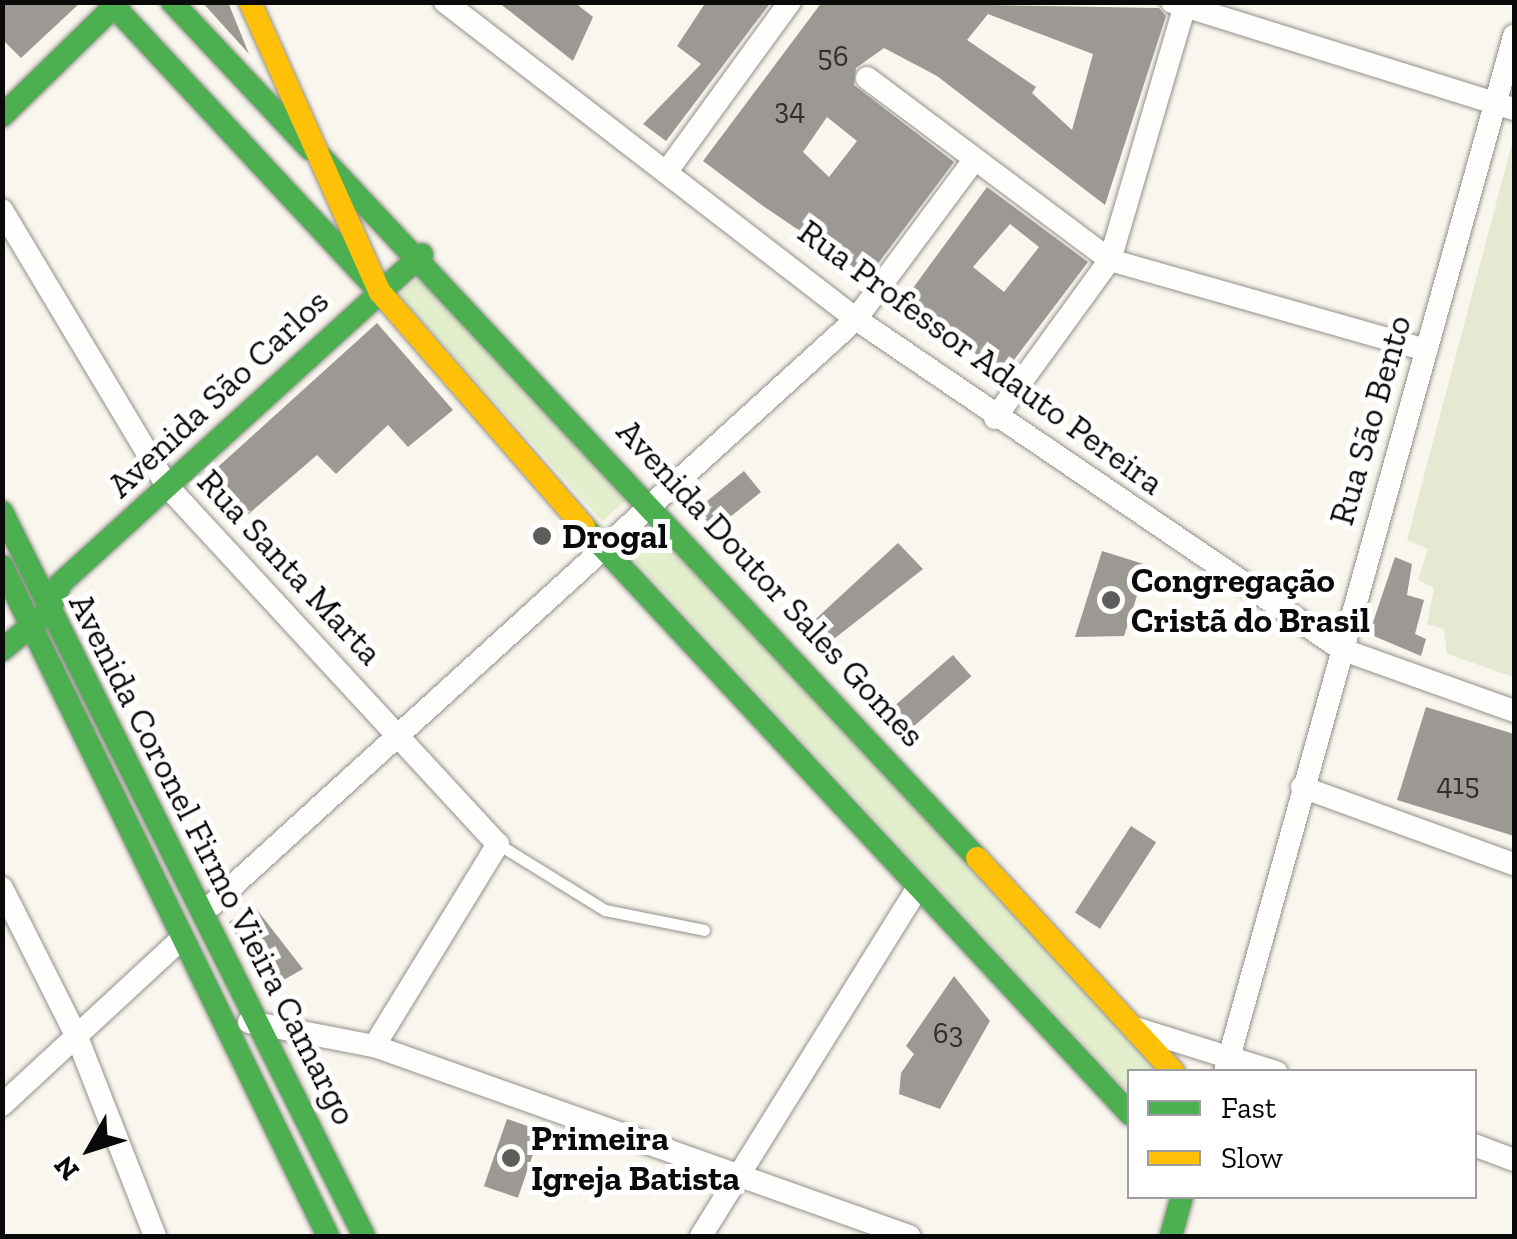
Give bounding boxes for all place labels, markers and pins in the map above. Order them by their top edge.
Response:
place label: Drogal [562,515,668,557]
marker: Drogal [531,525,553,547]
place label: Congregação Cristã do Brasil [1131,559,1370,641]
marker: Congregação Cristã do Brasil [1100,589,1122,611]
place label: Primeira Igreja Batista [531,1117,740,1199]
marker: Primeira Igreja Batista [500,1147,522,1169]

